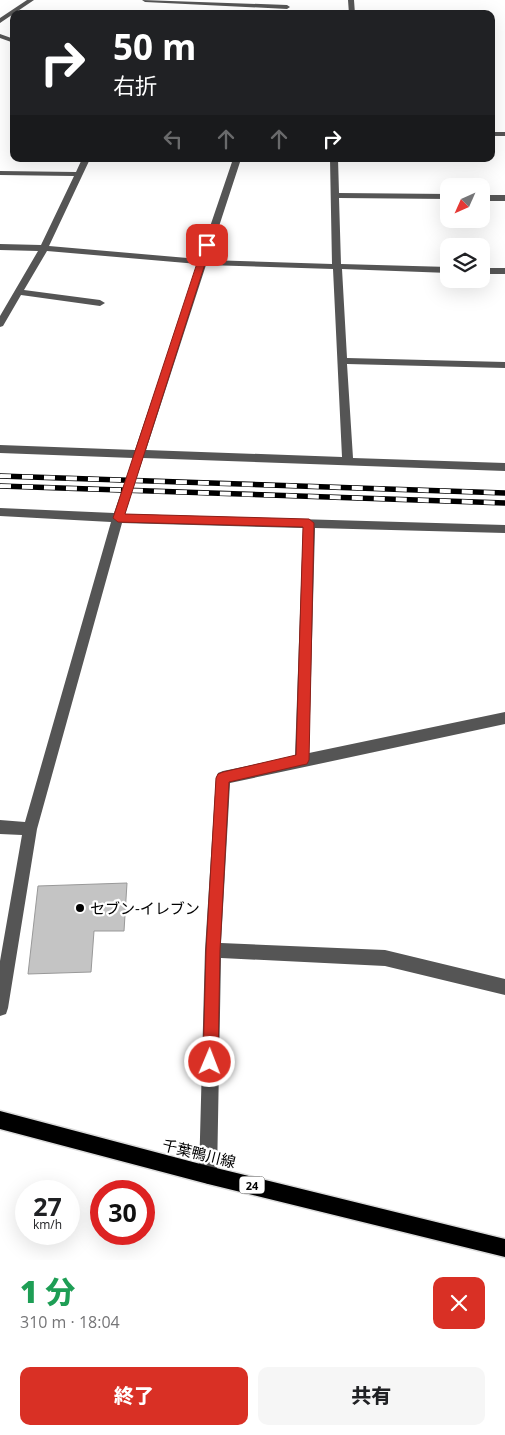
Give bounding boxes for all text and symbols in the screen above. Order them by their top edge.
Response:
text: 50 m [113,23,196,70]
icon: right [30,30,95,95]
text: 右折 [113,70,157,100]
icon: left [159,125,187,153]
icon: ahead [212,125,240,153]
icon: ahead [265,125,293,153]
icon: right [318,125,346,153]
north arrow [440,178,490,228]
map controls [440,178,490,288]
pin [186,224,228,266]
icon: arrive [193,231,221,259]
button: layers [440,238,490,288]
place label: セブン-イレブン [90,898,200,918]
marker: セブン-イレブン [74,902,86,914]
position arrow [183,1035,235,1087]
street label: 千葉鴨川線 [160,1134,238,1172]
road number: 24 [240,1176,264,1194]
speed limit sign: 30 [90,1180,155,1245]
text: 27 [33,1189,62,1223]
text: km/h [33,1216,62,1233]
text: 1 分 [20,1271,75,1312]
button: close [433,1277,485,1329]
text: 310 m · 18:04 [20,1311,120,1333]
button: 終了 [20,1367,248,1425]
button: 共有 [258,1367,485,1425]

